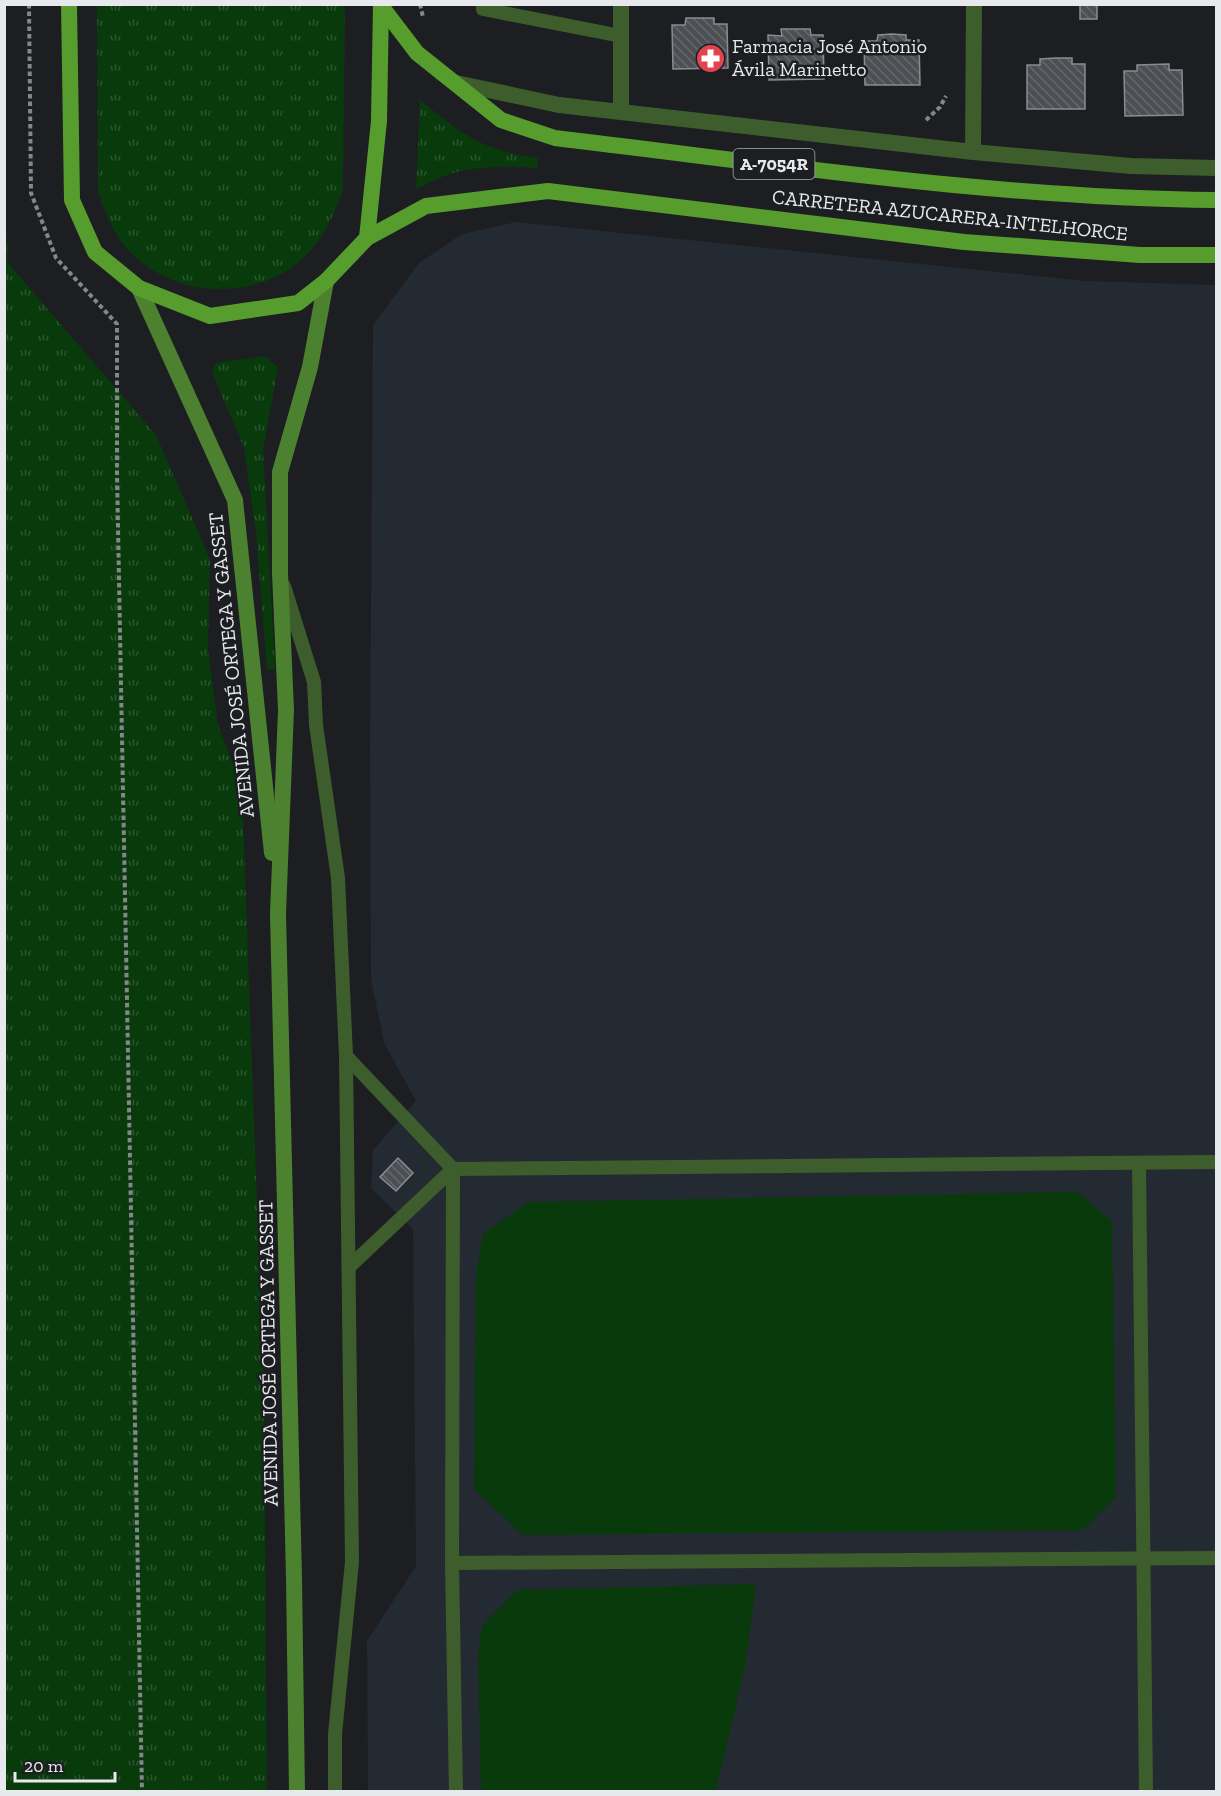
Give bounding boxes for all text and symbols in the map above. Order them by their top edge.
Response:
place label: Farmacia José Antonio Ávila Marinetto [732,34,927,81]
pharmacy icon: Farmacia José Antonio Ávila Marinetto [695,42,727,74]
road number: A-7054R [734,149,814,179]
street label: CARRETERA AZUCARERA-INTELHORCE [771,184,1129,246]
street label: AVENIDA JOSÉ ORTEGA Y GASSET [203,511,259,819]
street label: AVENIDA JOSÉ ORTEGA Y GASSET [253,1199,283,1507]
scale bar [15,1745,116,1783]
text: 20 m [24,1755,64,1777]

